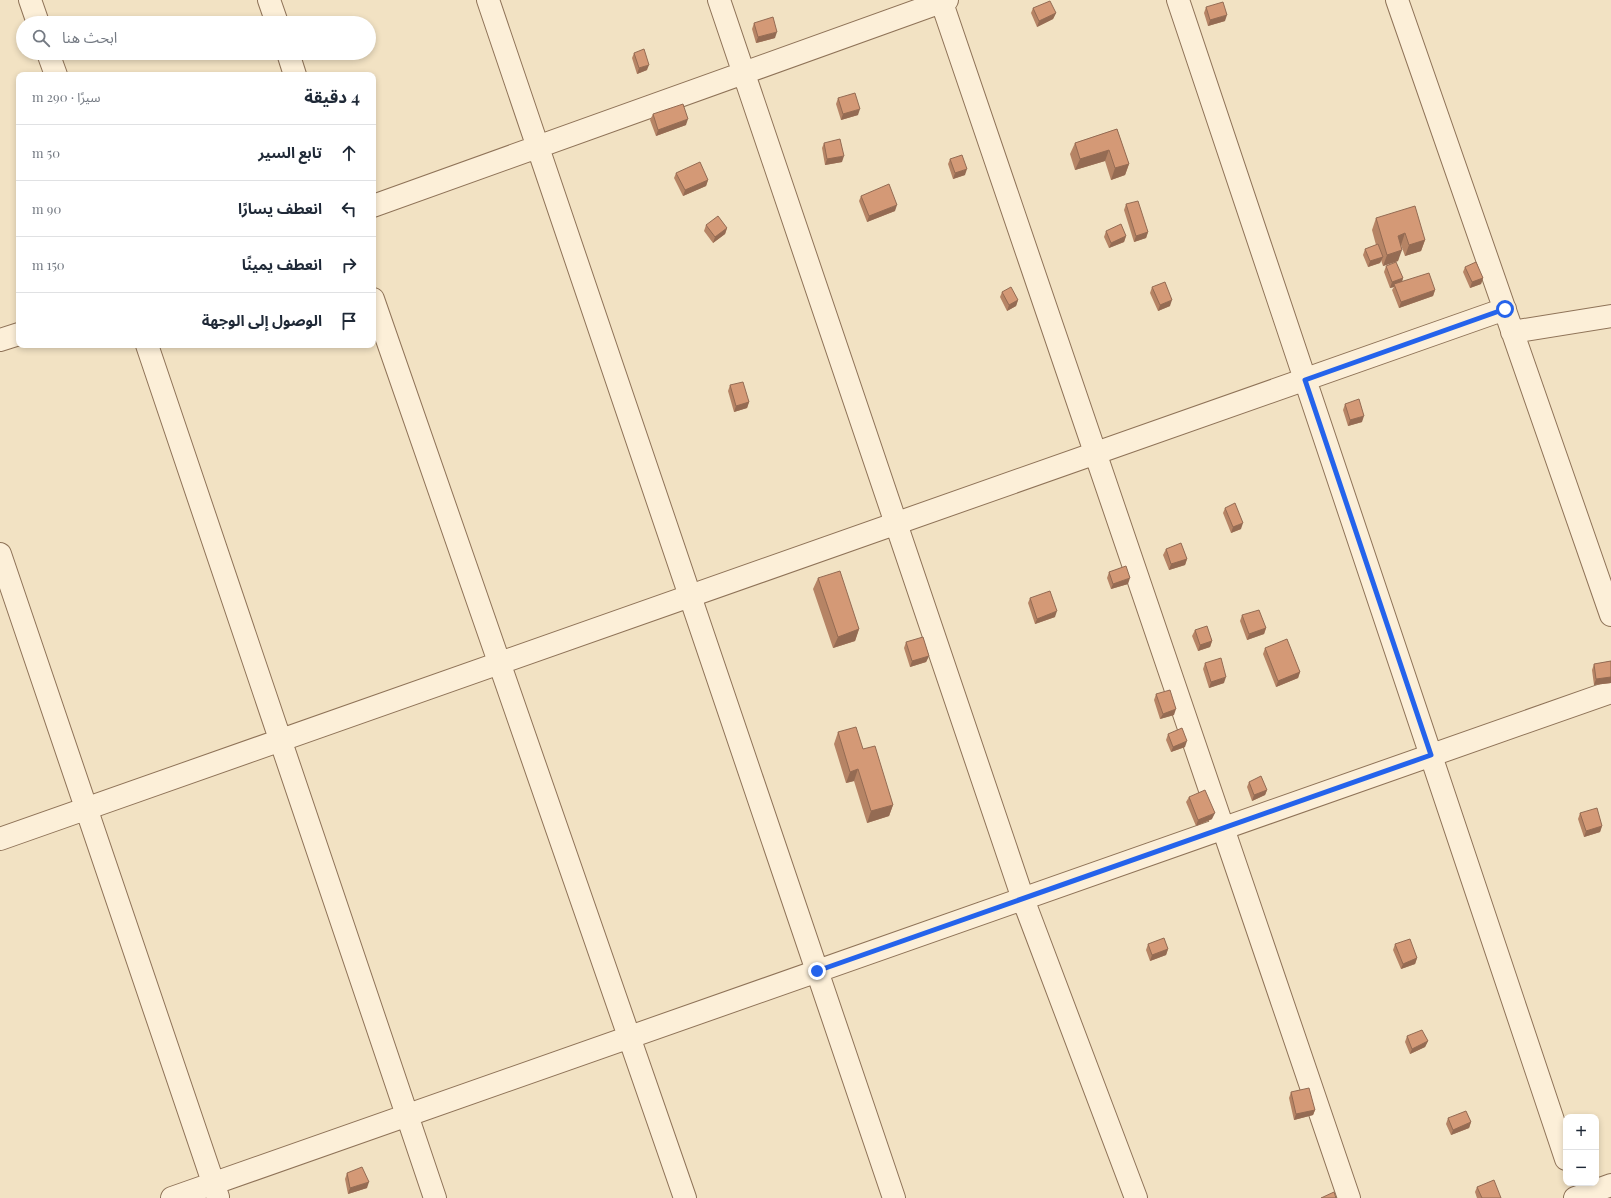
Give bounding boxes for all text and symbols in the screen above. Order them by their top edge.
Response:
search box [16,16,376,60]
icon: search [30,27,52,49]
text: ابحث هنا [62,27,117,47]
text: 4 دقيقة [304,85,360,107]
text: سيرًا · 290 m [32,88,100,105]
text: تابع السير [258,142,322,162]
icon: ahead [338,142,360,164]
text: 50 m [32,144,60,161]
text: انعطف يسارًا [238,198,322,218]
icon: left [338,198,360,220]
text: 90 m [32,200,61,217]
text: انعطف يمينًا [242,254,322,274]
icon: right [338,254,360,276]
text: 150 m [32,256,65,273]
route start [1496,300,1514,318]
text: الوصول إلى الوجهة [202,310,322,330]
icon: arrive [338,310,360,332]
route end [808,962,826,980]
map controls [1563,1114,1599,1186]
button: + [1563,1114,1599,1150]
button: − [1563,1150,1599,1186]

